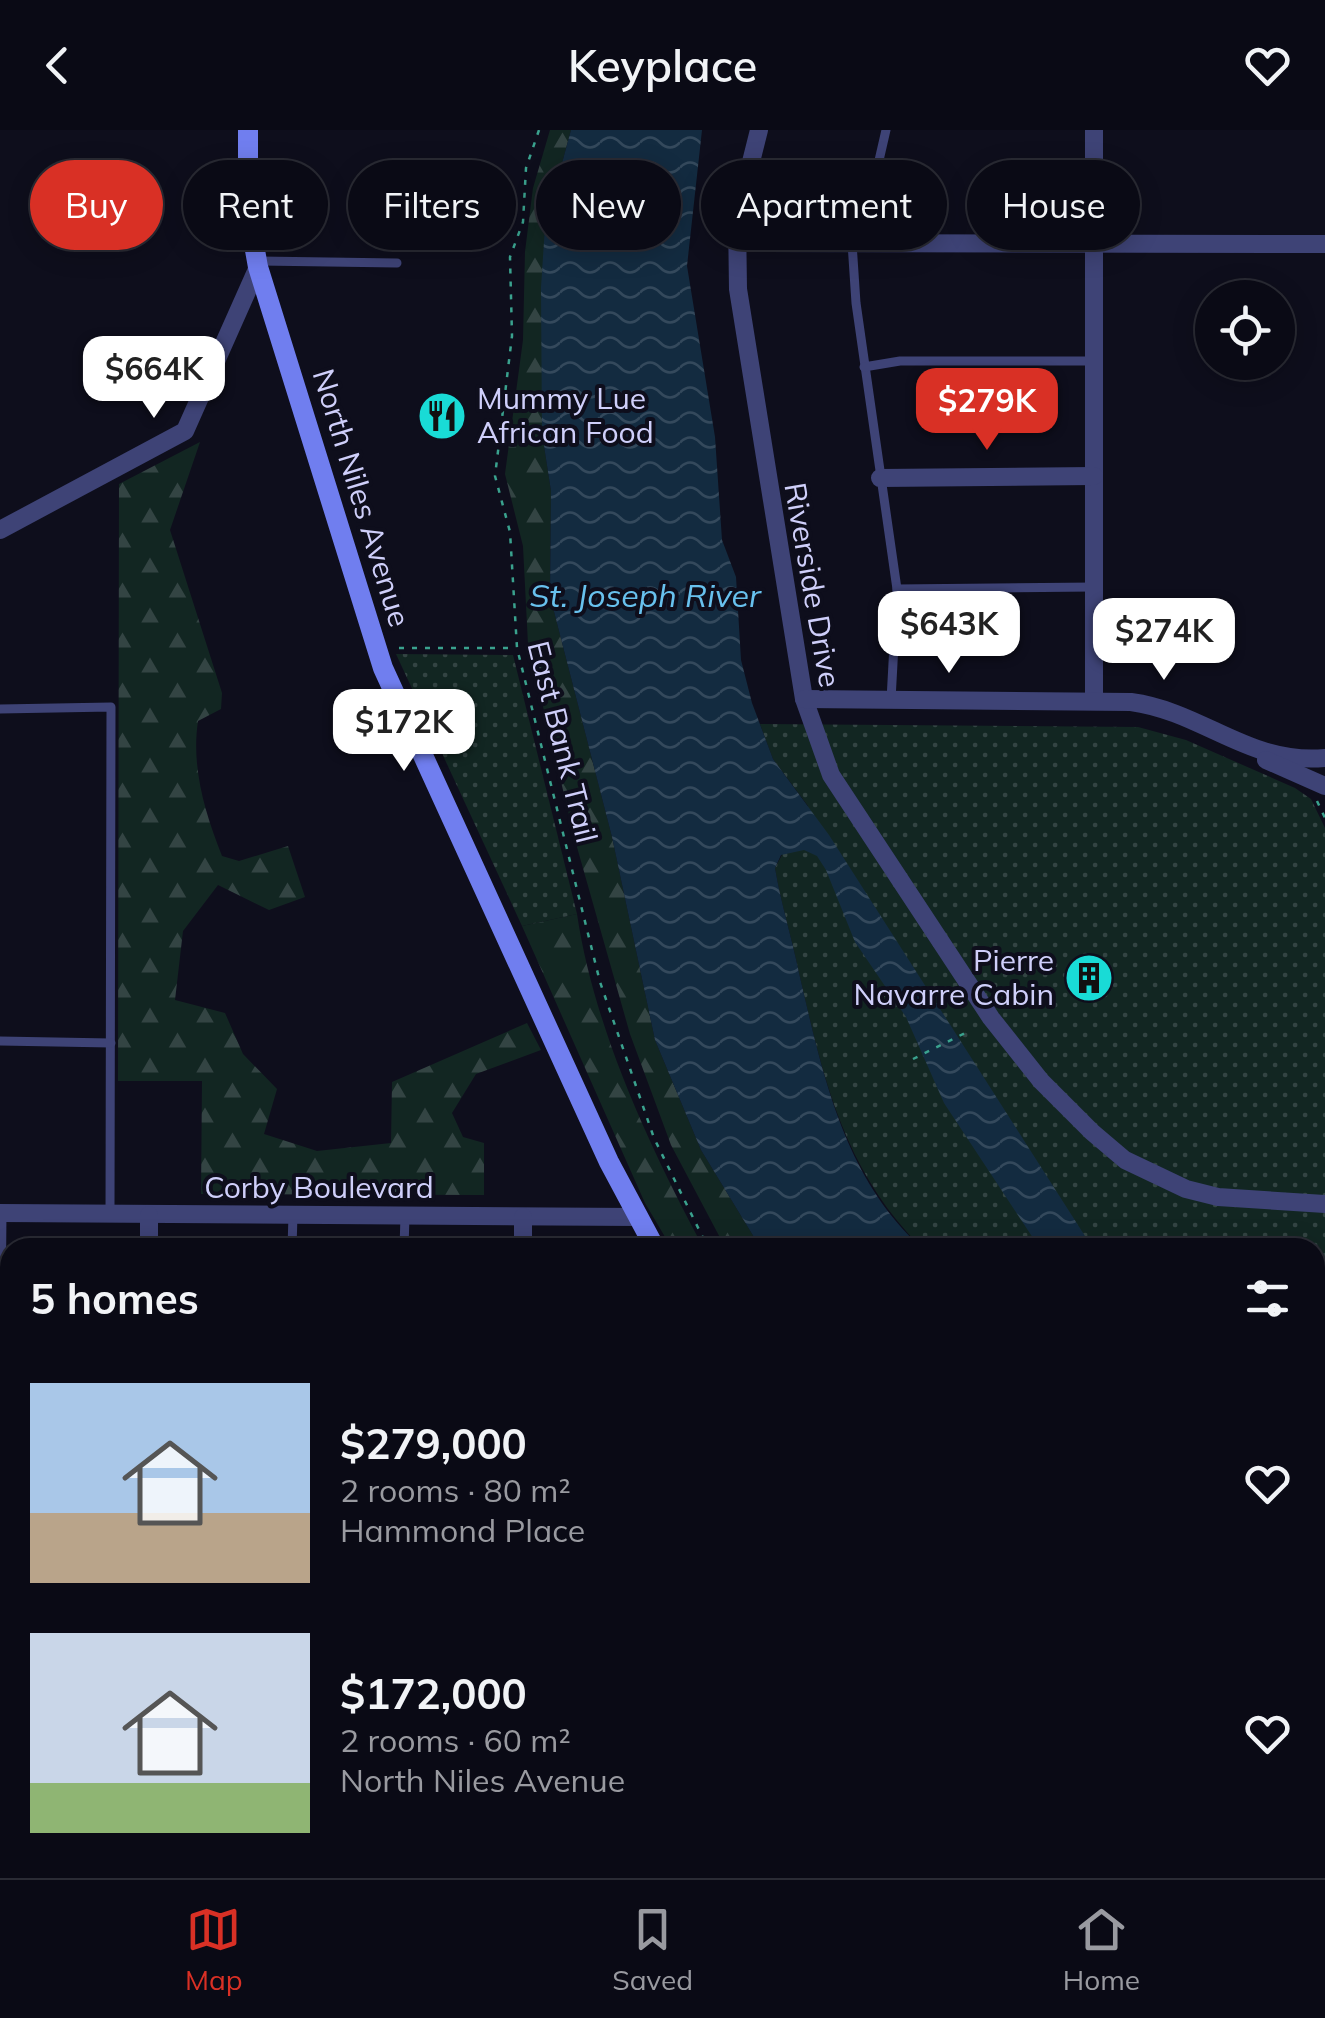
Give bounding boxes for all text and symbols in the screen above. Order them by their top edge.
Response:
text: Keyplace [568,37,757,93]
icon: back [30,38,85,93]
icon: heart [1240,38,1295,93]
chip: Buy [30,160,163,250]
chip: Rent [183,160,328,250]
chip: Filters [348,160,516,250]
chip: New [536,160,681,250]
chip: Apartment [701,160,947,250]
chip: House [967,160,1140,250]
map controls [1195,280,1295,380]
button: locate [1195,280,1295,380]
pin: $664K [84,336,224,421]
text: $664K [105,348,203,388]
street label: North Niles Avenue [305,364,419,631]
pin: $279K [917,368,1057,453]
place label: Mummy Lue African Food [477,379,654,451]
text: $279K [938,380,1036,420]
restaurant icon: Mummy Lue African Food [416,390,468,442]
street label: Riverside Drive [776,479,850,690]
water label: St. Joseph River [529,575,762,615]
pin: $643K [879,591,1019,676]
pin: $274K [1094,598,1234,683]
text: $643K [900,603,998,643]
text: $274K [1115,610,1213,650]
street label: East Bank Trail [520,637,606,847]
pin: $172K [334,689,474,774]
text: $172K [355,701,453,741]
place label: Pierre Navarre Cabin [854,941,1054,1013]
building icon: Pierre Navarre Cabin [1063,952,1115,1004]
street label: Corby Boulevard [204,1168,434,1206]
icon: filters [1240,1271,1295,1326]
text: 5 homes [30,1272,199,1325]
text: $279,000 [340,1417,527,1470]
icon: home [110,1423,230,1543]
icon: heart [1240,1456,1295,1511]
text: 2 rooms · 80 m² [340,1470,571,1510]
text: Hammond Place [340,1510,585,1550]
text: $172,000 [340,1667,527,1720]
icon: home [110,1673,230,1793]
icon: heart [1240,1706,1295,1761]
text: 2 rooms · 60 m² [340,1720,571,1760]
text: North Niles Avenue [340,1760,625,1800]
tab: Map [185,1902,243,1997]
tab: Saved [612,1902,693,1997]
tab: Home [1063,1902,1140,1997]

